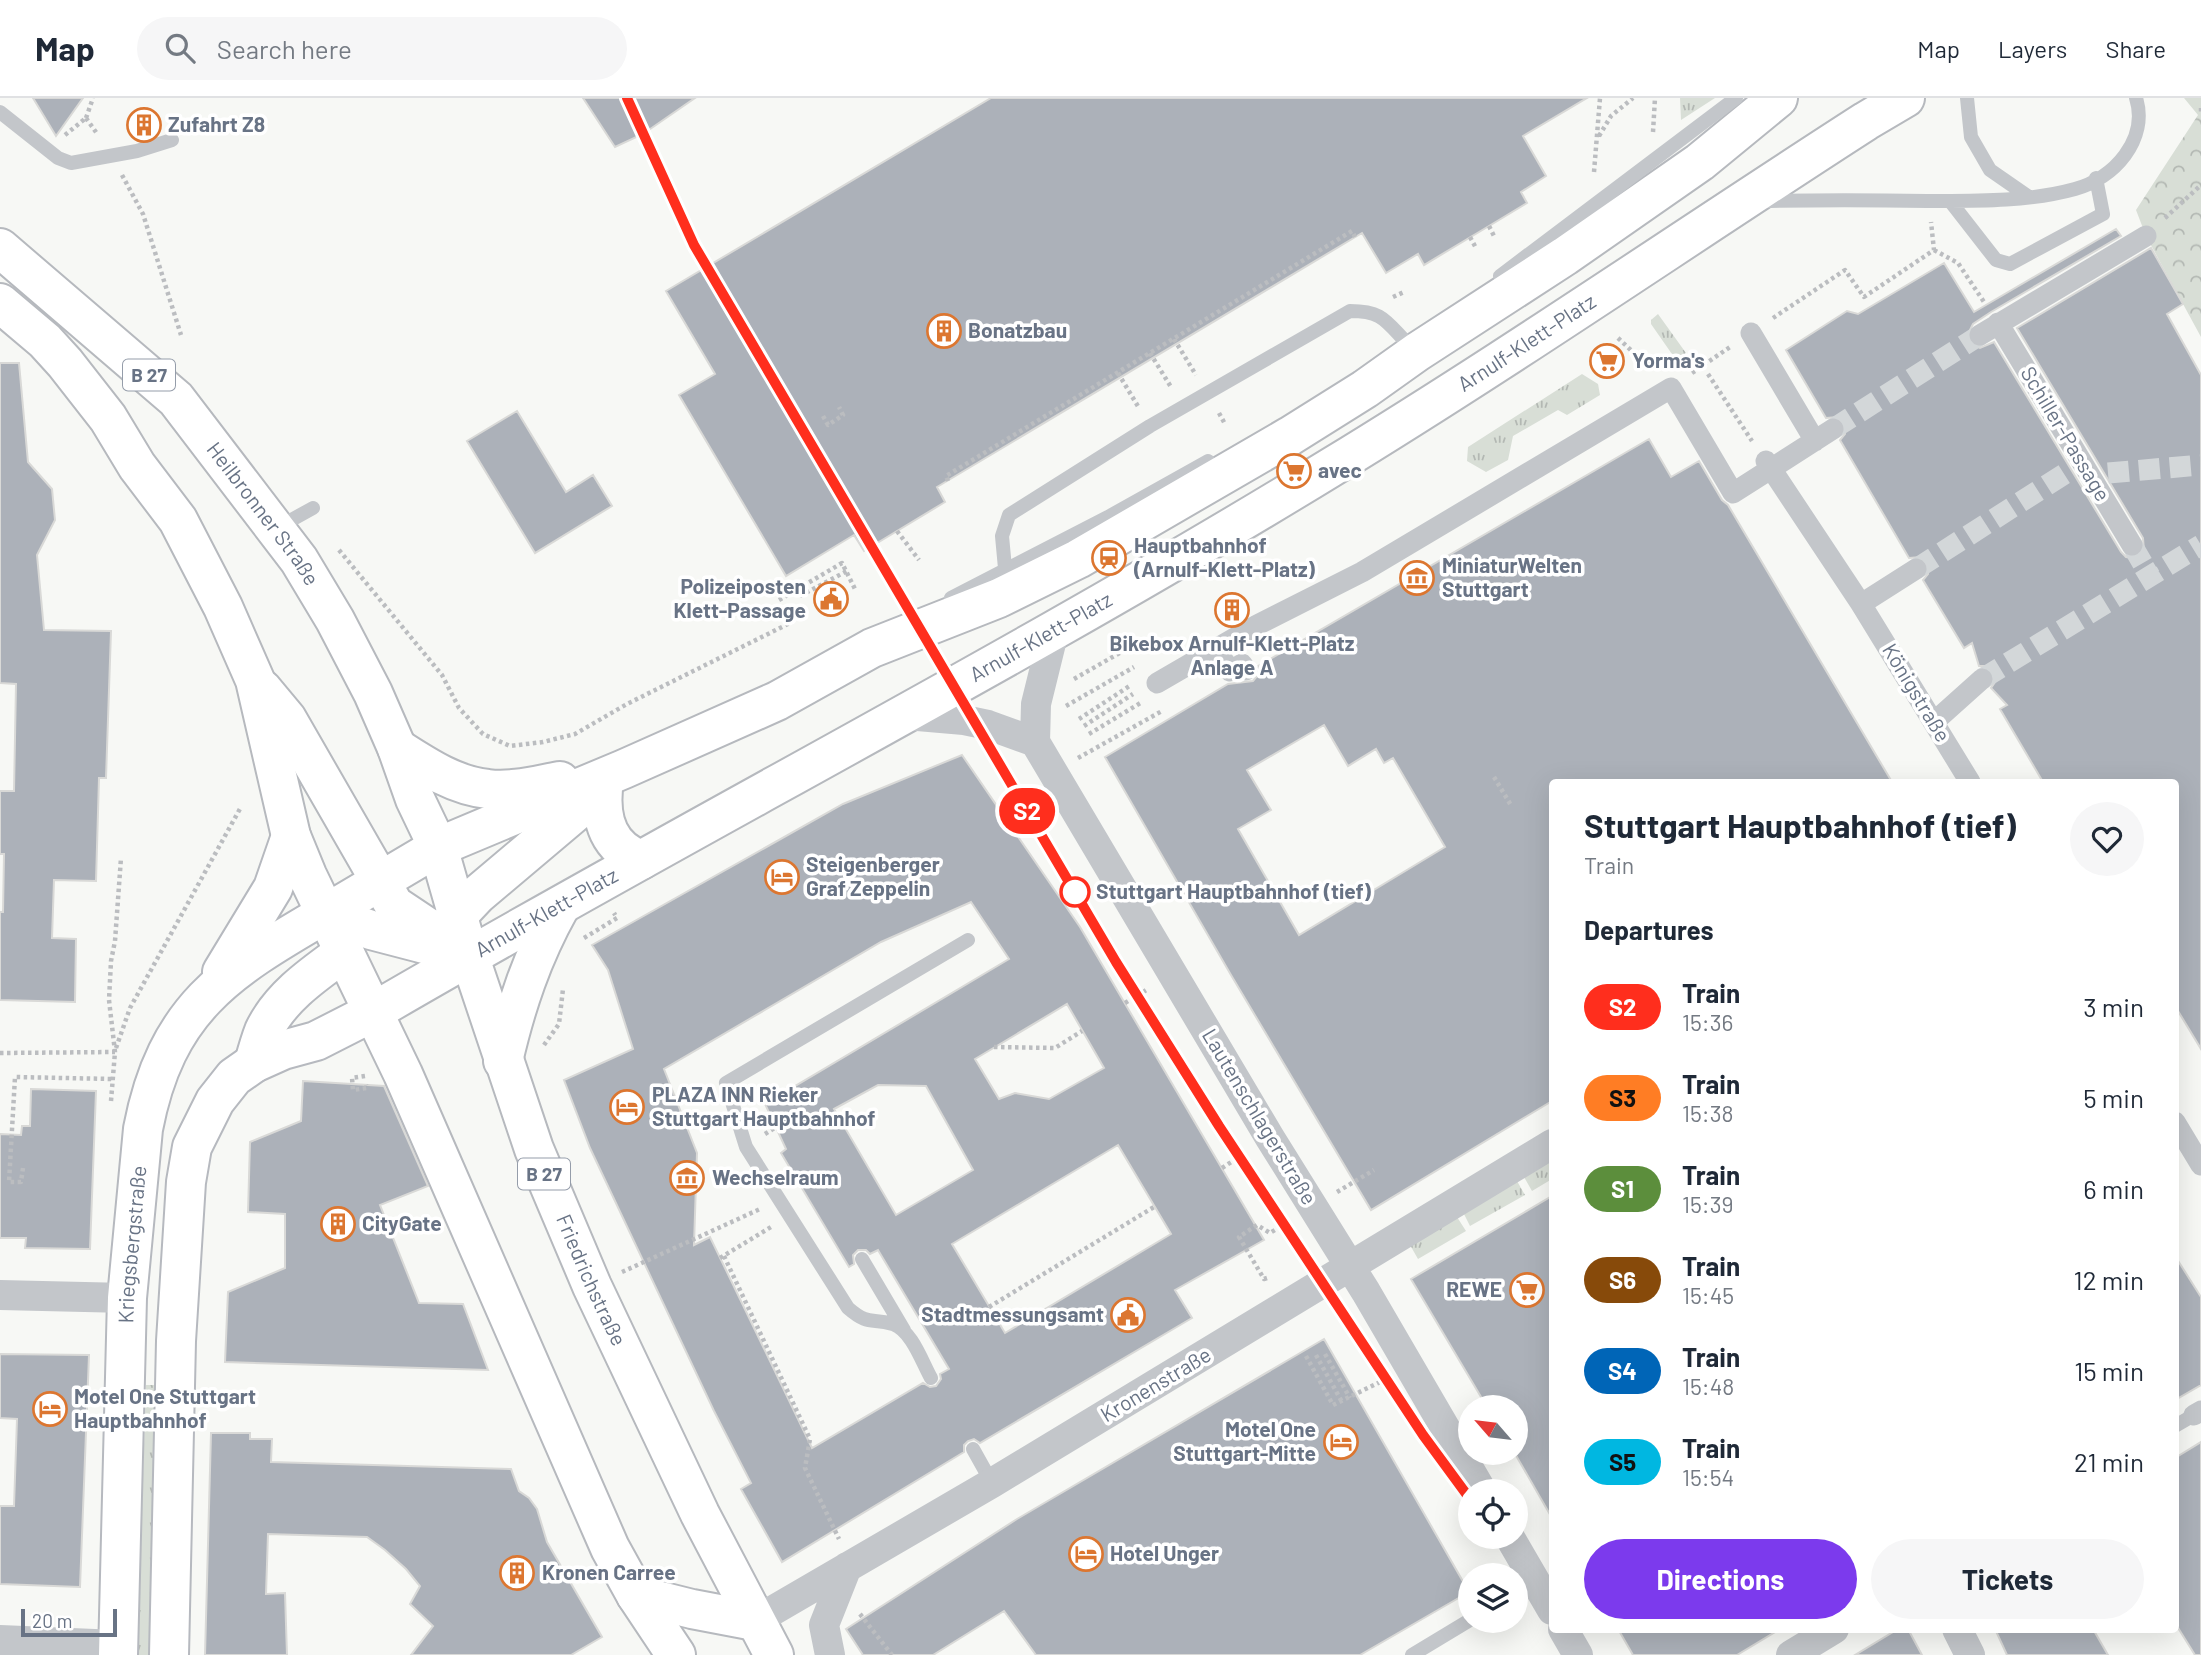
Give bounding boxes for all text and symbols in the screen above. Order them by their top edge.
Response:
search box [137,17,627,80]
text: Map [35,28,95,68]
icon: search [161,29,199,67]
text: Search here [217,33,352,64]
text: Map [1917,34,1960,63]
text: Layers [1998,34,2067,63]
text: Share [2105,34,2166,63]
building icon: Zufahrt Z8 [125,106,163,144]
place label: Zufahrt Z8 [168,111,265,136]
street label: Arnulf-Klett-Platz [1452,288,1600,396]
building icon: Bonatzbau [925,312,963,350]
place label: Bonatzbau [968,317,1067,342]
supermarket icon: Yorma's [1588,342,1626,380]
place label: Yorma's [1632,347,1705,372]
road number: B 27 [123,360,175,390]
street label: Schiller-Passage [2016,361,2116,505]
street label: Heilbronner Straße [202,437,325,589]
supermarket icon: avec [1275,452,1313,490]
place label: avec [1318,457,1362,482]
place label: Hauptbahnhof (Arnulf-Klett-Platz) [1133,532,1316,581]
station icon: Hauptbahnhof (Arnulf-Klett-Platz) [1090,539,1128,577]
place label: MiniaturWelten Stuttgart [1442,552,1582,601]
museum icon: MiniaturWelten Stuttgart [1398,559,1436,597]
place label: Polizeiposten Klett-Passage [673,573,806,622]
public building icon: Polizeiposten Klett-Passage [812,580,850,618]
street label: Arnulf-Klett-Platz [965,586,1116,686]
building icon: Bikebox Arnulf-Klett-Platz Anlage A [1213,591,1251,629]
place label: Bikebox Arnulf-Klett-Platz Anlage A [1110,630,1355,679]
street label: Königstraße [1878,638,1956,746]
line badge: S2 [996,788,1058,834]
text: S2 [1013,796,1041,825]
button: heart [2070,802,2144,876]
text: Stuttgart Hauptbahnhof (tief) [1584,805,2016,845]
place label: Steigenberger Graf Zeppelin [806,851,940,900]
text: Train [1584,851,1634,879]
hotel icon: Steigenberger Graf Zeppelin [763,858,801,896]
street label: Arnulf-Klett-Platz [470,862,622,962]
marker: Stuttgart Hauptbahnhof (tief) [1060,877,1090,907]
place label: Stuttgart Hauptbahnhof (tief) [1096,878,1372,903]
text: Departures [1584,914,1714,945]
text: Train [1682,977,1740,1008]
text: 3 min [2083,991,2144,1022]
text: S2 [1609,992,1636,1021]
text: 15:36 [1682,1008,1733,1036]
street label: Lautenschlagerstraße [1198,1024,1323,1209]
text: Train [1682,1068,1740,1099]
place label: PLAZA INN Rieker Stuttgart Hauptbahnhof [652,1081,875,1130]
text: 5 min [2083,1082,2144,1113]
text: S3 [1609,1083,1636,1112]
hotel icon: PLAZA INN Rieker Stuttgart Hauptbahnhof [608,1088,646,1126]
text: 15:38 [1682,1099,1734,1127]
road number: B 27 [518,1158,570,1190]
museum icon: Wechselraum [668,1159,706,1197]
text: Train [1682,1159,1740,1190]
street label: Kriegsbergstraße [112,1164,150,1324]
place label: Wechselraum [712,1164,838,1189]
text: 6 min [2083,1173,2144,1204]
text: S1 [1611,1174,1634,1203]
text: 15:39 [1682,1190,1734,1218]
building icon: CityGate [319,1205,357,1243]
place label: CityGate [362,1210,442,1235]
street label: Friedrichstraße [552,1210,632,1349]
text: Train [1682,1250,1740,1281]
text: 12 min [2074,1264,2144,1295]
text: S6 [1609,1265,1636,1294]
supermarket icon: REWE [1508,1271,1546,1309]
place label: REWE [1446,1276,1502,1301]
text: 15:45 [1682,1281,1734,1309]
public building icon: Stadtmessungsamt [1109,1296,1147,1334]
place label: Stadtmessungsamt [921,1301,1104,1326]
street label: Kronenstraße [1095,1341,1215,1426]
text: Train [1682,1341,1740,1372]
text: 15 min [2074,1355,2144,1386]
text: S4 [1608,1356,1637,1385]
text: 15:48 [1682,1372,1734,1400]
place label: Motel One Stuttgart Hauptbahnhof [74,1383,256,1432]
hotel icon: Motel One Stuttgart Hauptbahnhof [31,1390,69,1428]
north arrow [1458,1395,1528,1465]
map controls [1458,1395,1528,1633]
place label: Motel One Stuttgart-Mitte [1173,1416,1316,1465]
hotel icon: Motel One Stuttgart-Mitte [1322,1423,1360,1461]
text: Train [1682,1432,1740,1463]
text: 21 min [2074,1446,2144,1477]
text: S5 [1609,1447,1636,1476]
text: 15:54 [1682,1463,1734,1491]
button: locate [1458,1479,1528,1549]
hotel icon: Hotel Unger [1067,1535,1105,1573]
button: Directions [1584,1539,1857,1619]
button: Tickets [1871,1539,2144,1619]
place label: Hotel Unger [1110,1540,1219,1565]
building icon: Kronen Carree [498,1554,536,1592]
place label: Kronen Carree [542,1559,676,1584]
button: layers [1458,1563,1528,1633]
scale bar [21,1606,117,1638]
text: 20 m [32,1609,72,1632]

